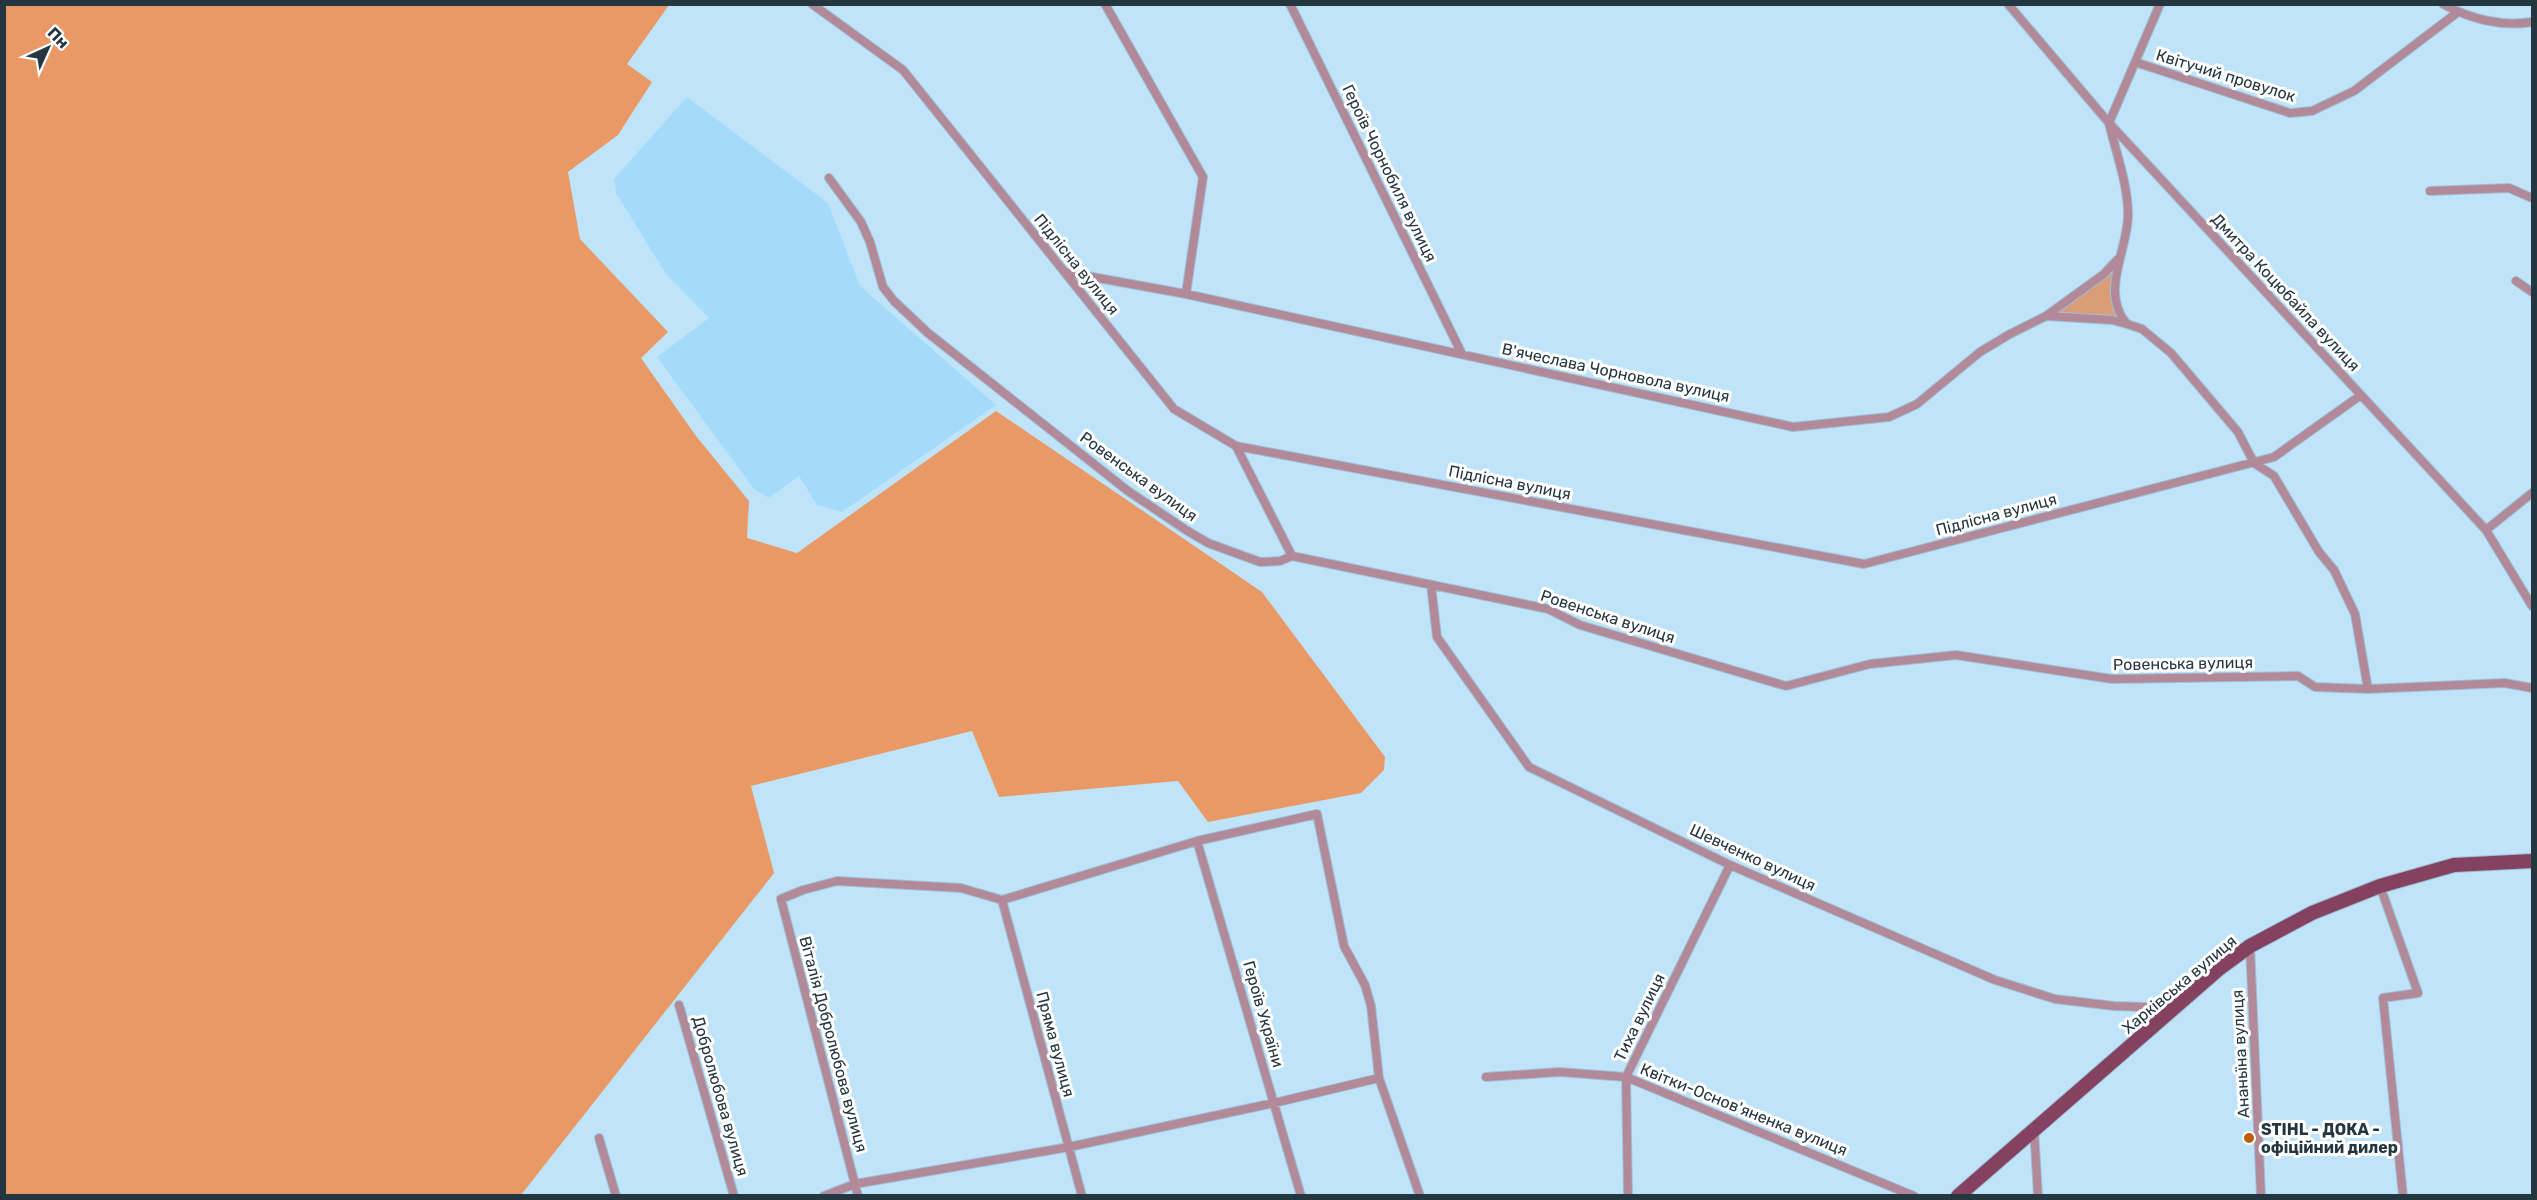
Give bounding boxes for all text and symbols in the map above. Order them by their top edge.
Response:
north arrow [18,18,78,78]
text: Пн [44,23,73,52]
street label: Квітучий провулок [2154,45,2298,106]
street label: Героїв Чорнобиля вулиця [1338,82,1441,265]
street label: Дмитра Коцюбайла вулиця [2207,209,2364,375]
street label: Підлісна вулиця [1030,210,1123,319]
street label: В'ячеслава Чорновола вулиця [1500,339,1732,406]
street label: Ровенська вулиця [1076,428,1201,525]
street label: Підлісна вулиця [1447,461,1573,504]
street label: Підлісна вулиця [1934,489,2059,540]
street label: Ровенська вулиця [1538,586,1677,647]
street label: Ровенська вулиця [2113,653,2253,674]
street label: Шевченко вулиця [1687,820,1819,895]
street label: Харківська вулиця [2118,931,2240,1038]
street label: Віталія Добролюбова вулиця [795,934,872,1154]
street label: Героїв України [1239,959,1288,1070]
street label: Тиха вулиця [1610,970,1669,1064]
street label: Пряма вулиця [1032,989,1079,1099]
street label: Ананьїна вулиця [2228,989,2253,1119]
street label: Добролюбова вулиця [689,1014,752,1178]
street label: Квітки-Основ'яненка вулиця [1637,1059,1850,1160]
place label: STIHL - ДОКА - офіційний дилер [2261,1120,2398,1157]
marker: STIHL - ДОКА - офіційний дилер [2242,1131,2256,1145]

